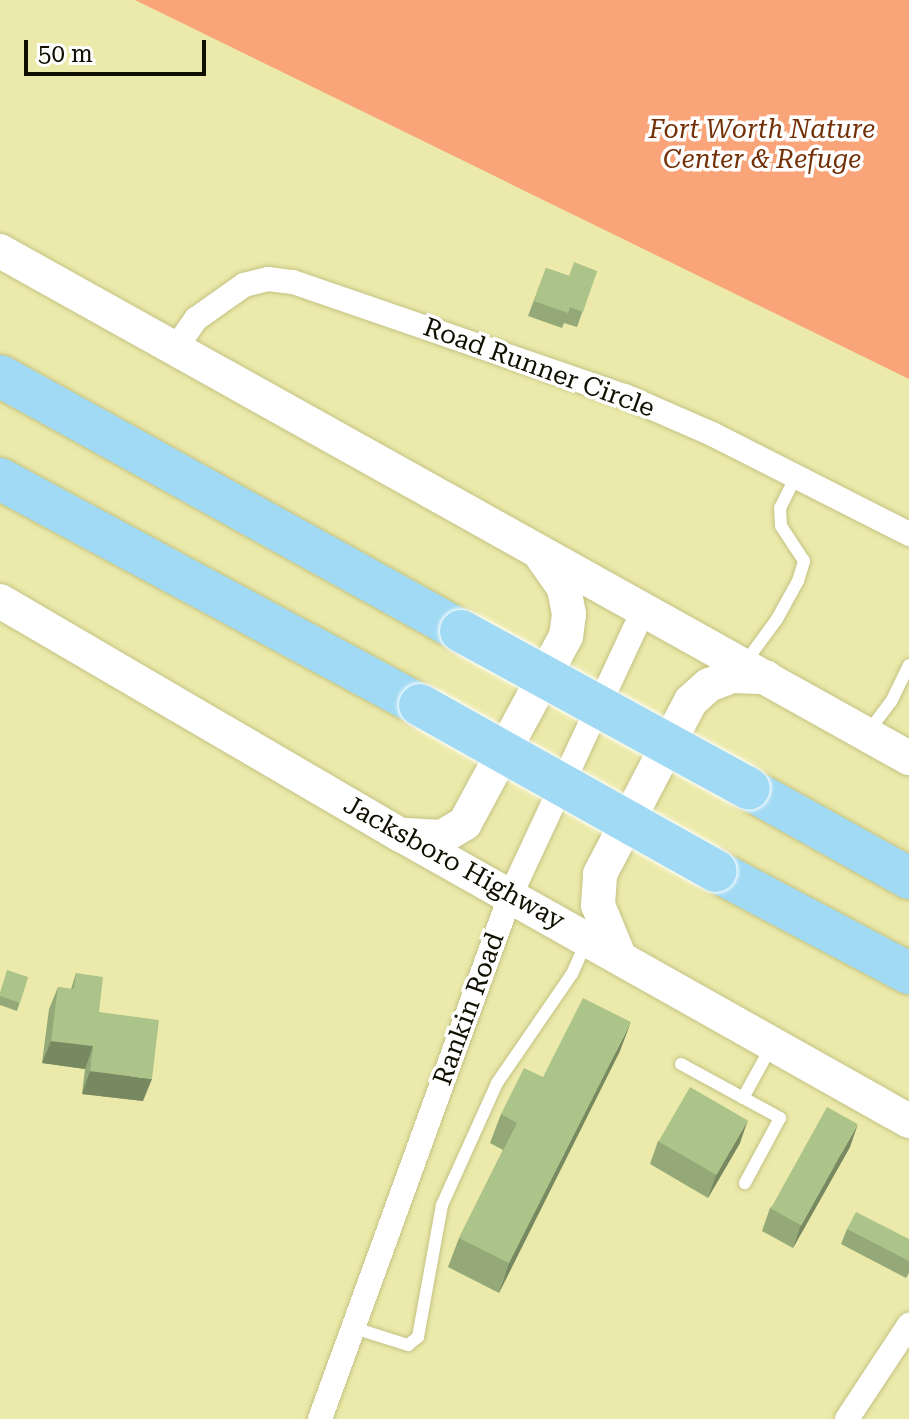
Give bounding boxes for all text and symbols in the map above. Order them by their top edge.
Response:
scale bar [28,24,210,74]
text: 50 m [38,40,93,68]
park label: Fort Worth Nature Center & Refuge [649,114,875,176]
street label: Road Runner Circle [419,312,659,424]
street label: Jacksboro Highway [338,789,570,937]
street label: Rankin Road [427,928,511,1090]

